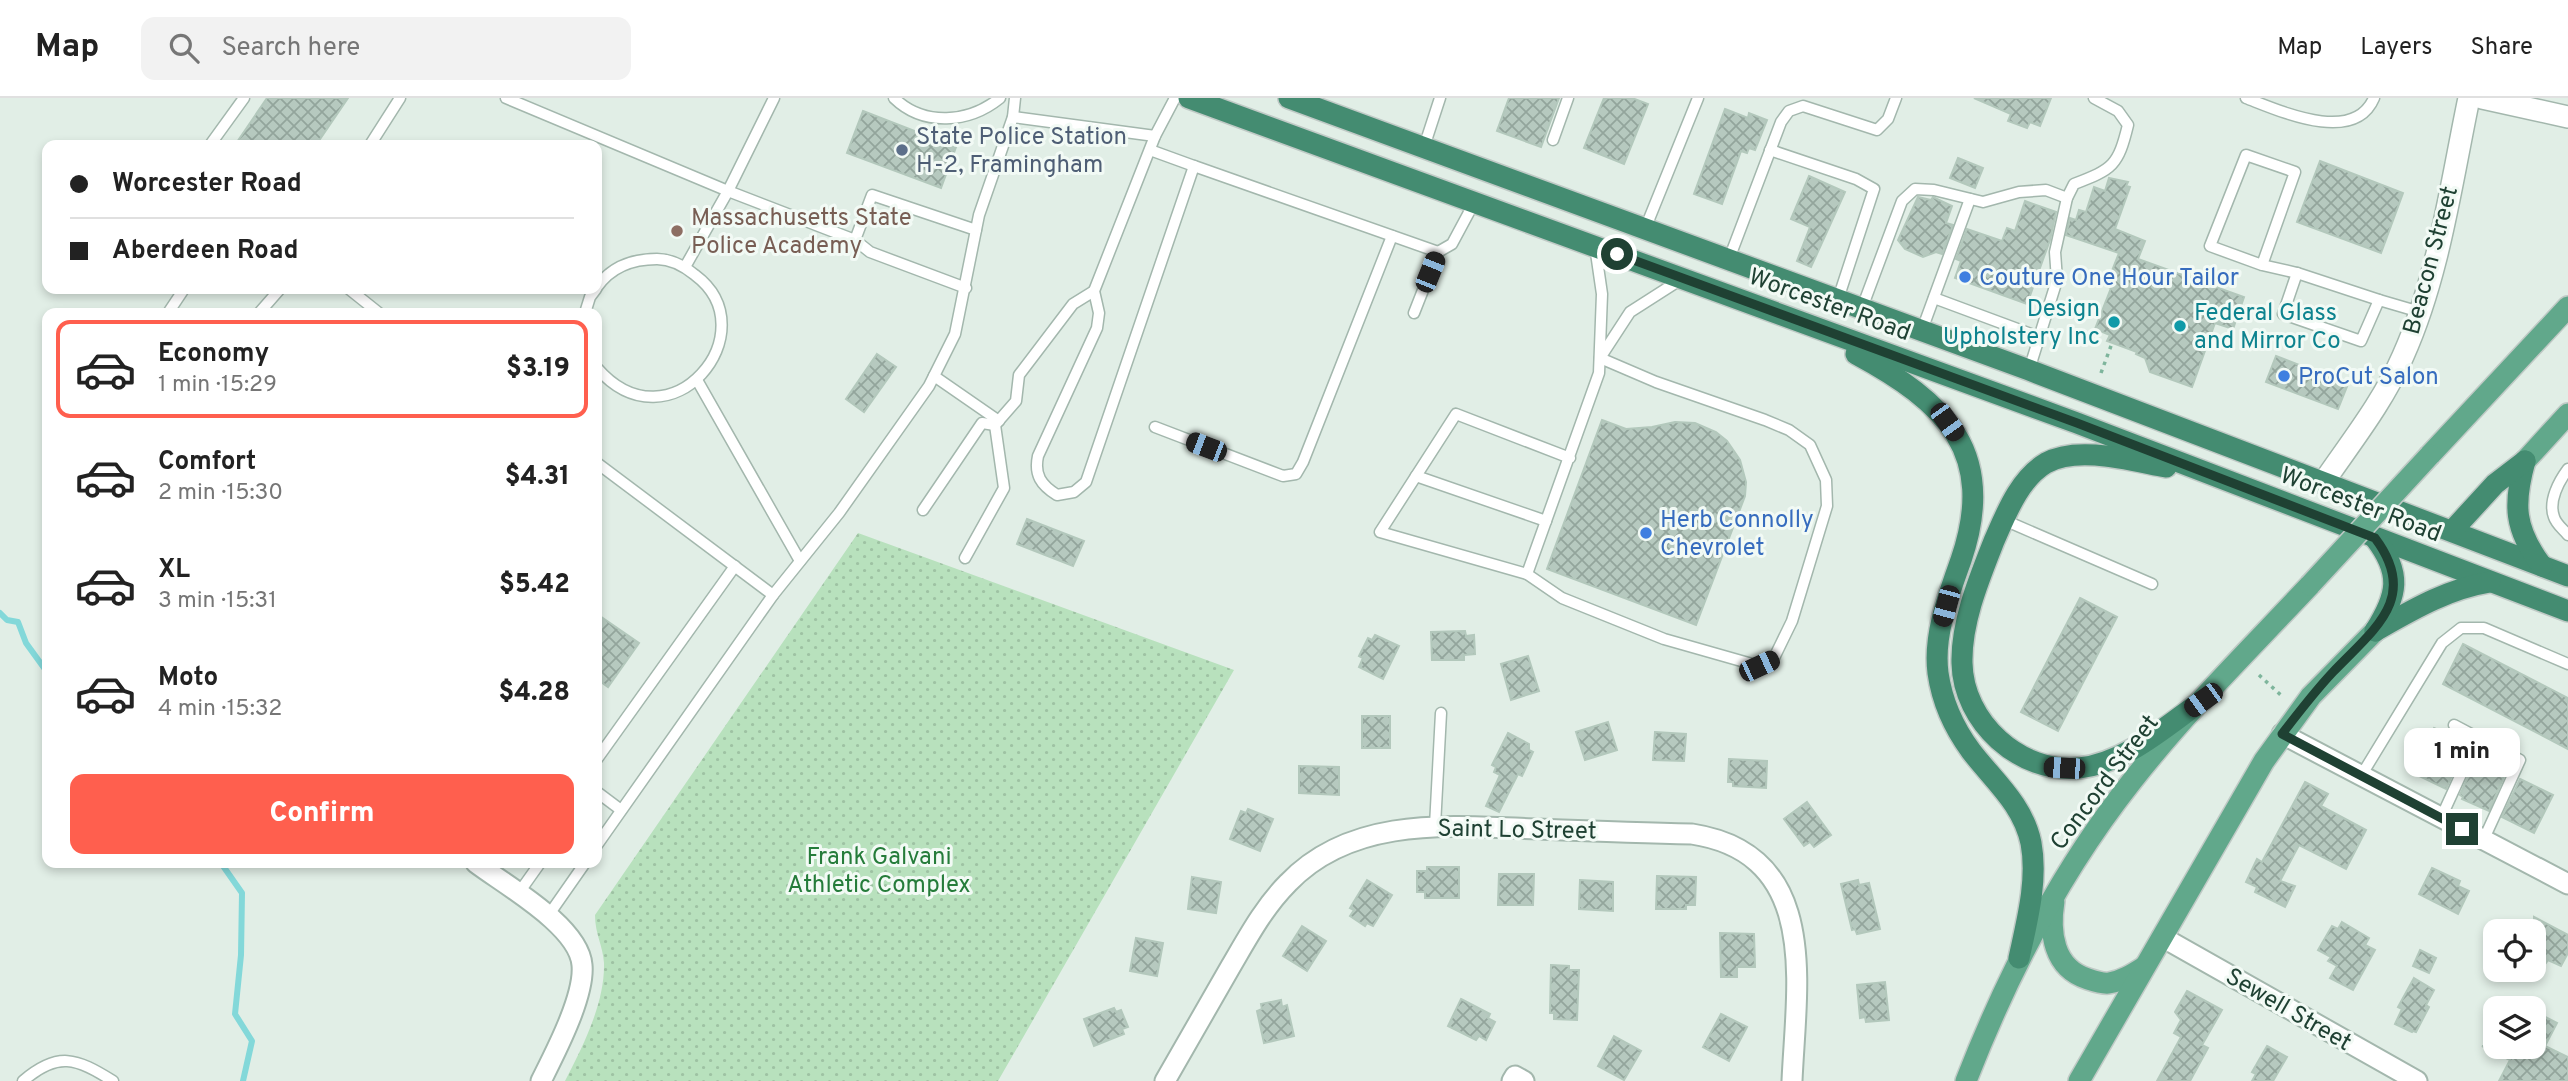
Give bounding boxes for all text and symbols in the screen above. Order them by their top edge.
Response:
search box [141,17,631,80]
text: Map [35,27,99,69]
icon: search [165,29,203,67]
text: Search here [221,32,360,65]
text: Map [2277,33,2322,63]
text: Layers [2360,33,2432,63]
text: Share [2470,33,2533,63]
place label: State Police Station H-2, Framingham [916,123,1127,181]
marker: State Police Station H-2, Framingham [894,142,910,158]
text: Worcester Road [112,168,302,201]
street label: Beacon Street [2398,183,2466,338]
place label: Massachusetts State Police Academy [691,204,912,262]
marker: Massachusetts State Police Academy [669,223,685,239]
text: Aberdeen Road [112,235,299,268]
route start [1601,238,1633,270]
car [1413,249,1448,295]
street label: Worcester Road [1744,263,1914,349]
place label: Couture One Hour Tailor [1979,264,2239,294]
marker: Couture One Hour Tailor [1957,269,1973,285]
place label: Design Upholstery Inc [1943,295,2100,353]
place label: Federal Glass and Mirror Co [2194,299,2341,357]
marker: Design Upholstery Inc [2106,314,2122,330]
marker: Federal Glass and Mirror Co [2172,318,2188,334]
icon: car [74,338,137,401]
text: Economy [158,338,269,371]
text: $3.19 [506,353,570,386]
place label: ProCut Salon [2298,363,2439,393]
marker: ProCut Salon [2276,368,2292,384]
text: 1 min · 15:29 [158,371,277,400]
car [1927,399,1968,445]
car [1183,430,1230,464]
icon: car [74,446,137,509]
text: Comfort [158,446,256,479]
text: $4.31 [505,461,570,494]
street label: Worcester Road [2276,461,2445,550]
text: 2 min · 15:30 [158,479,283,508]
place label: Herb Connolly Chevrolet [1660,506,1814,564]
marker: Herb Connolly Chevrolet [1638,525,1654,541]
icon: car [74,554,137,617]
text: XL [158,554,190,587]
text: $5.42 [499,569,570,602]
car [1931,583,1962,629]
text: 3 min · 15:31 [158,587,277,616]
car [1736,648,1783,684]
icon: car [74,662,137,725]
text: Moto [158,662,218,695]
text: $4.28 [498,677,570,710]
car [2180,679,2227,721]
text: 4 min · 15:32 [158,695,282,724]
street label: Concord Street [2045,709,2166,857]
callout: 1 min [2404,728,2520,776]
text: 1 min [2434,738,2490,767]
car [2043,756,2086,780]
button: Confirm [70,774,574,854]
route end [2446,813,2478,845]
street label: Saint Lo Street [1437,815,1597,847]
park label: Frank Galvani Athletic Complex [787,843,971,901]
map controls [2483,919,2546,1059]
button: locate [2483,919,2546,982]
street label: Sewell Street [2220,963,2356,1059]
button: layers [2483,996,2546,1059]

